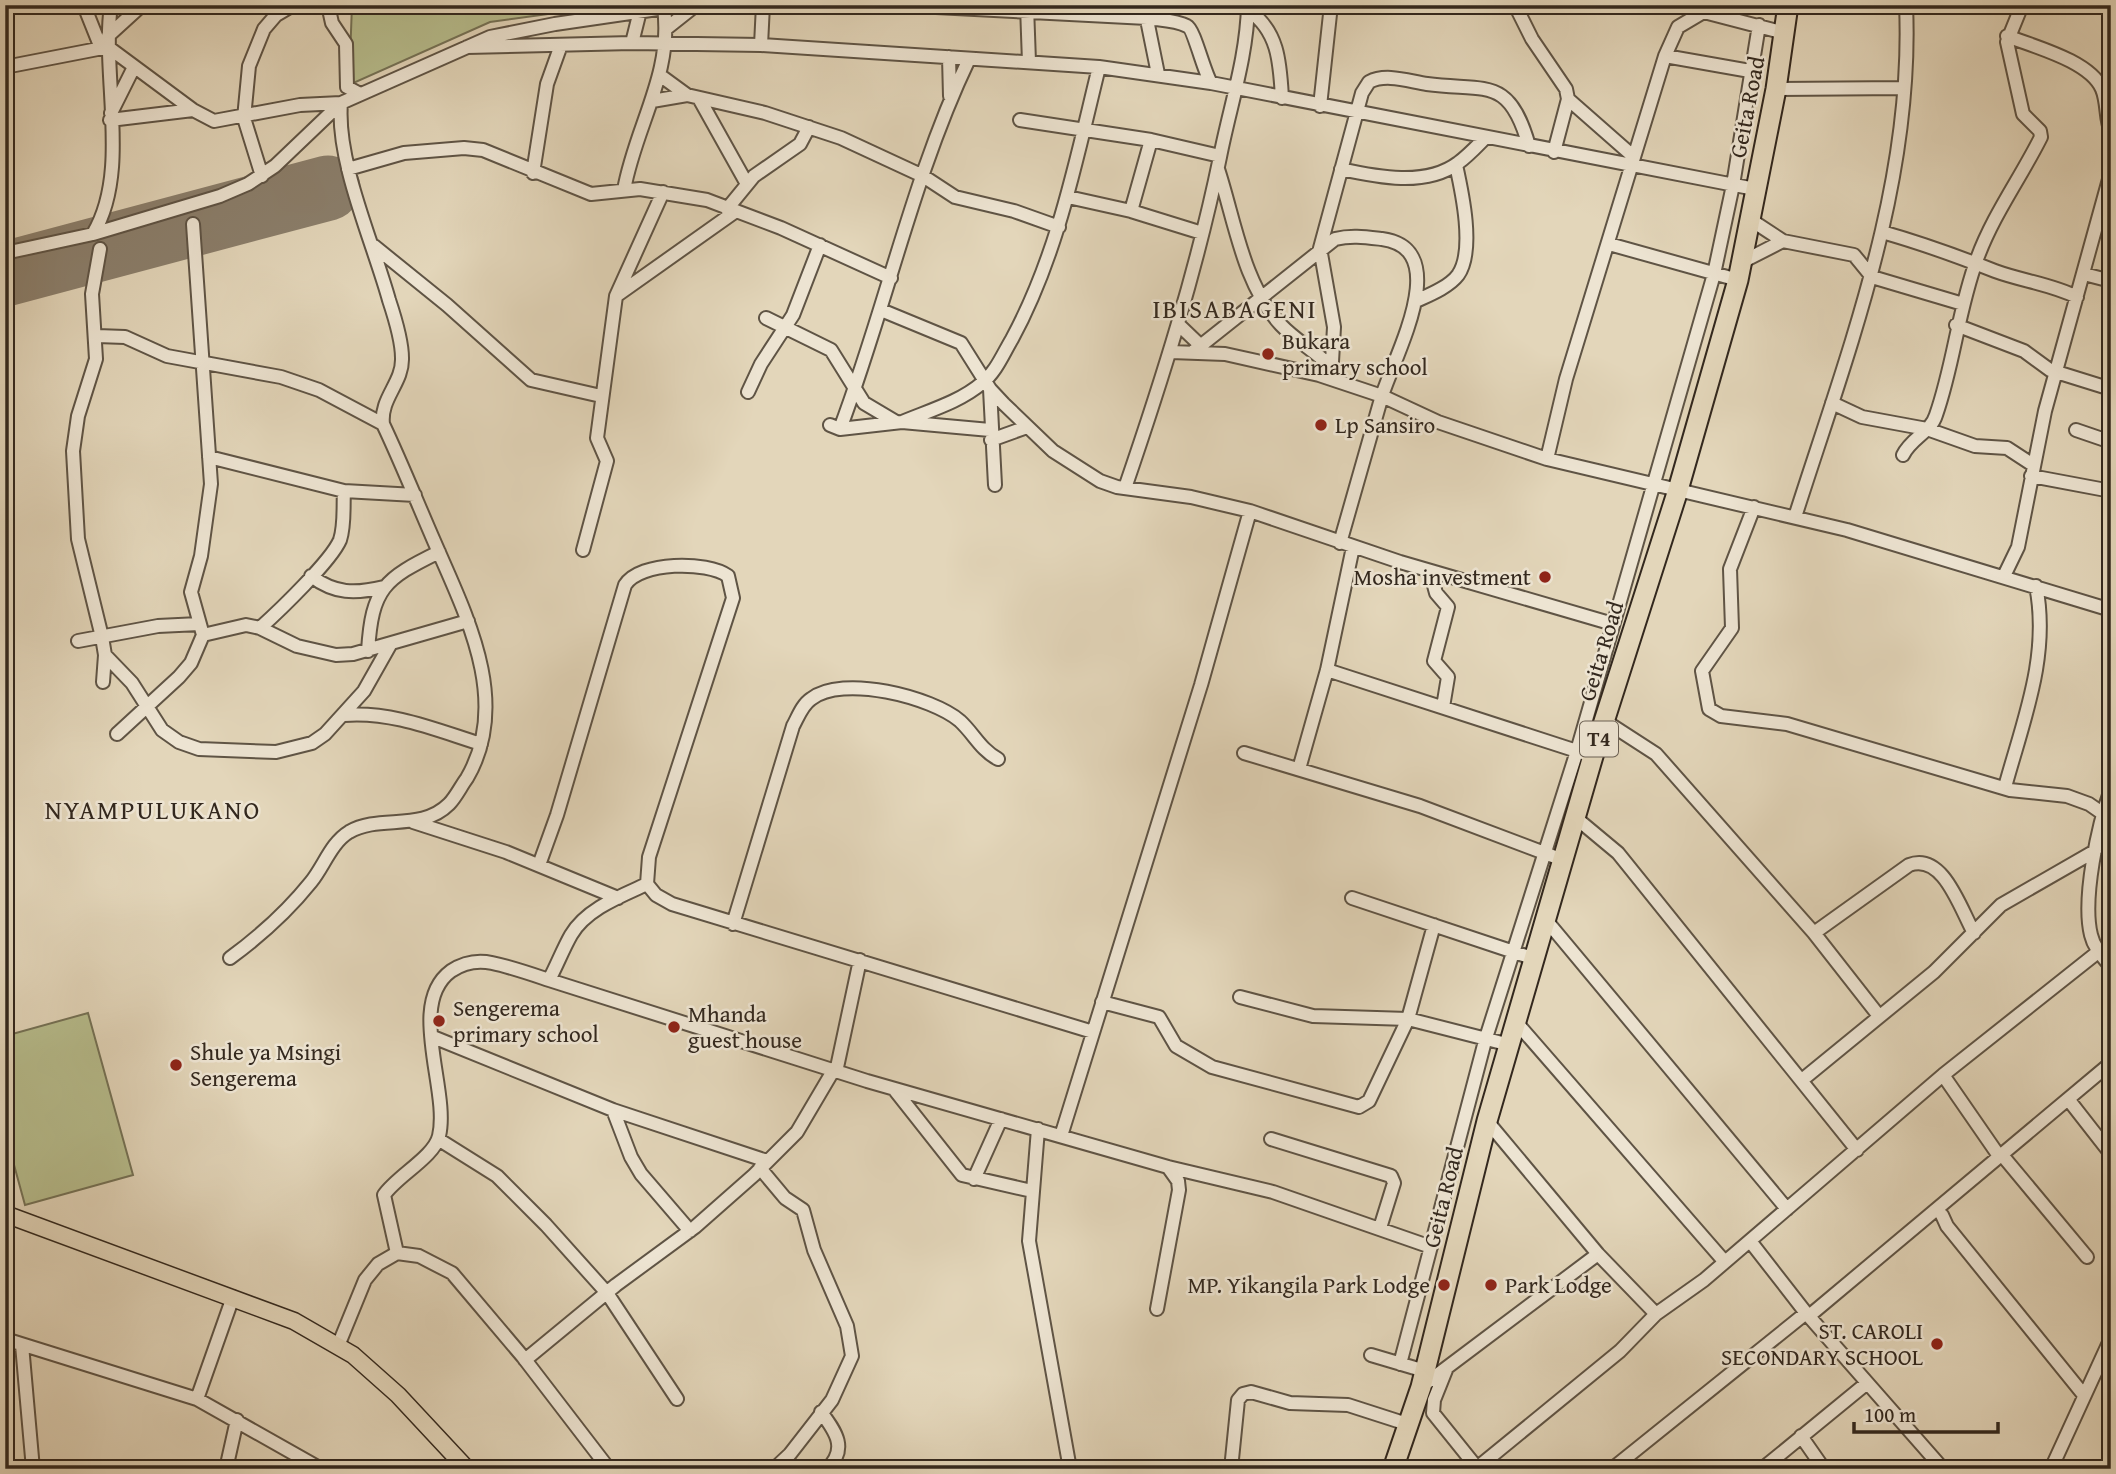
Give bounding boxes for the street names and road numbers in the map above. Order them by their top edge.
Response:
street label: Geita Road [1720,52,1773,161]
street label: Geita Road [1570,596,1632,705]
road number: T4 [1580,722,1618,756]
street label: Geita Road [1414,1142,1471,1251]

